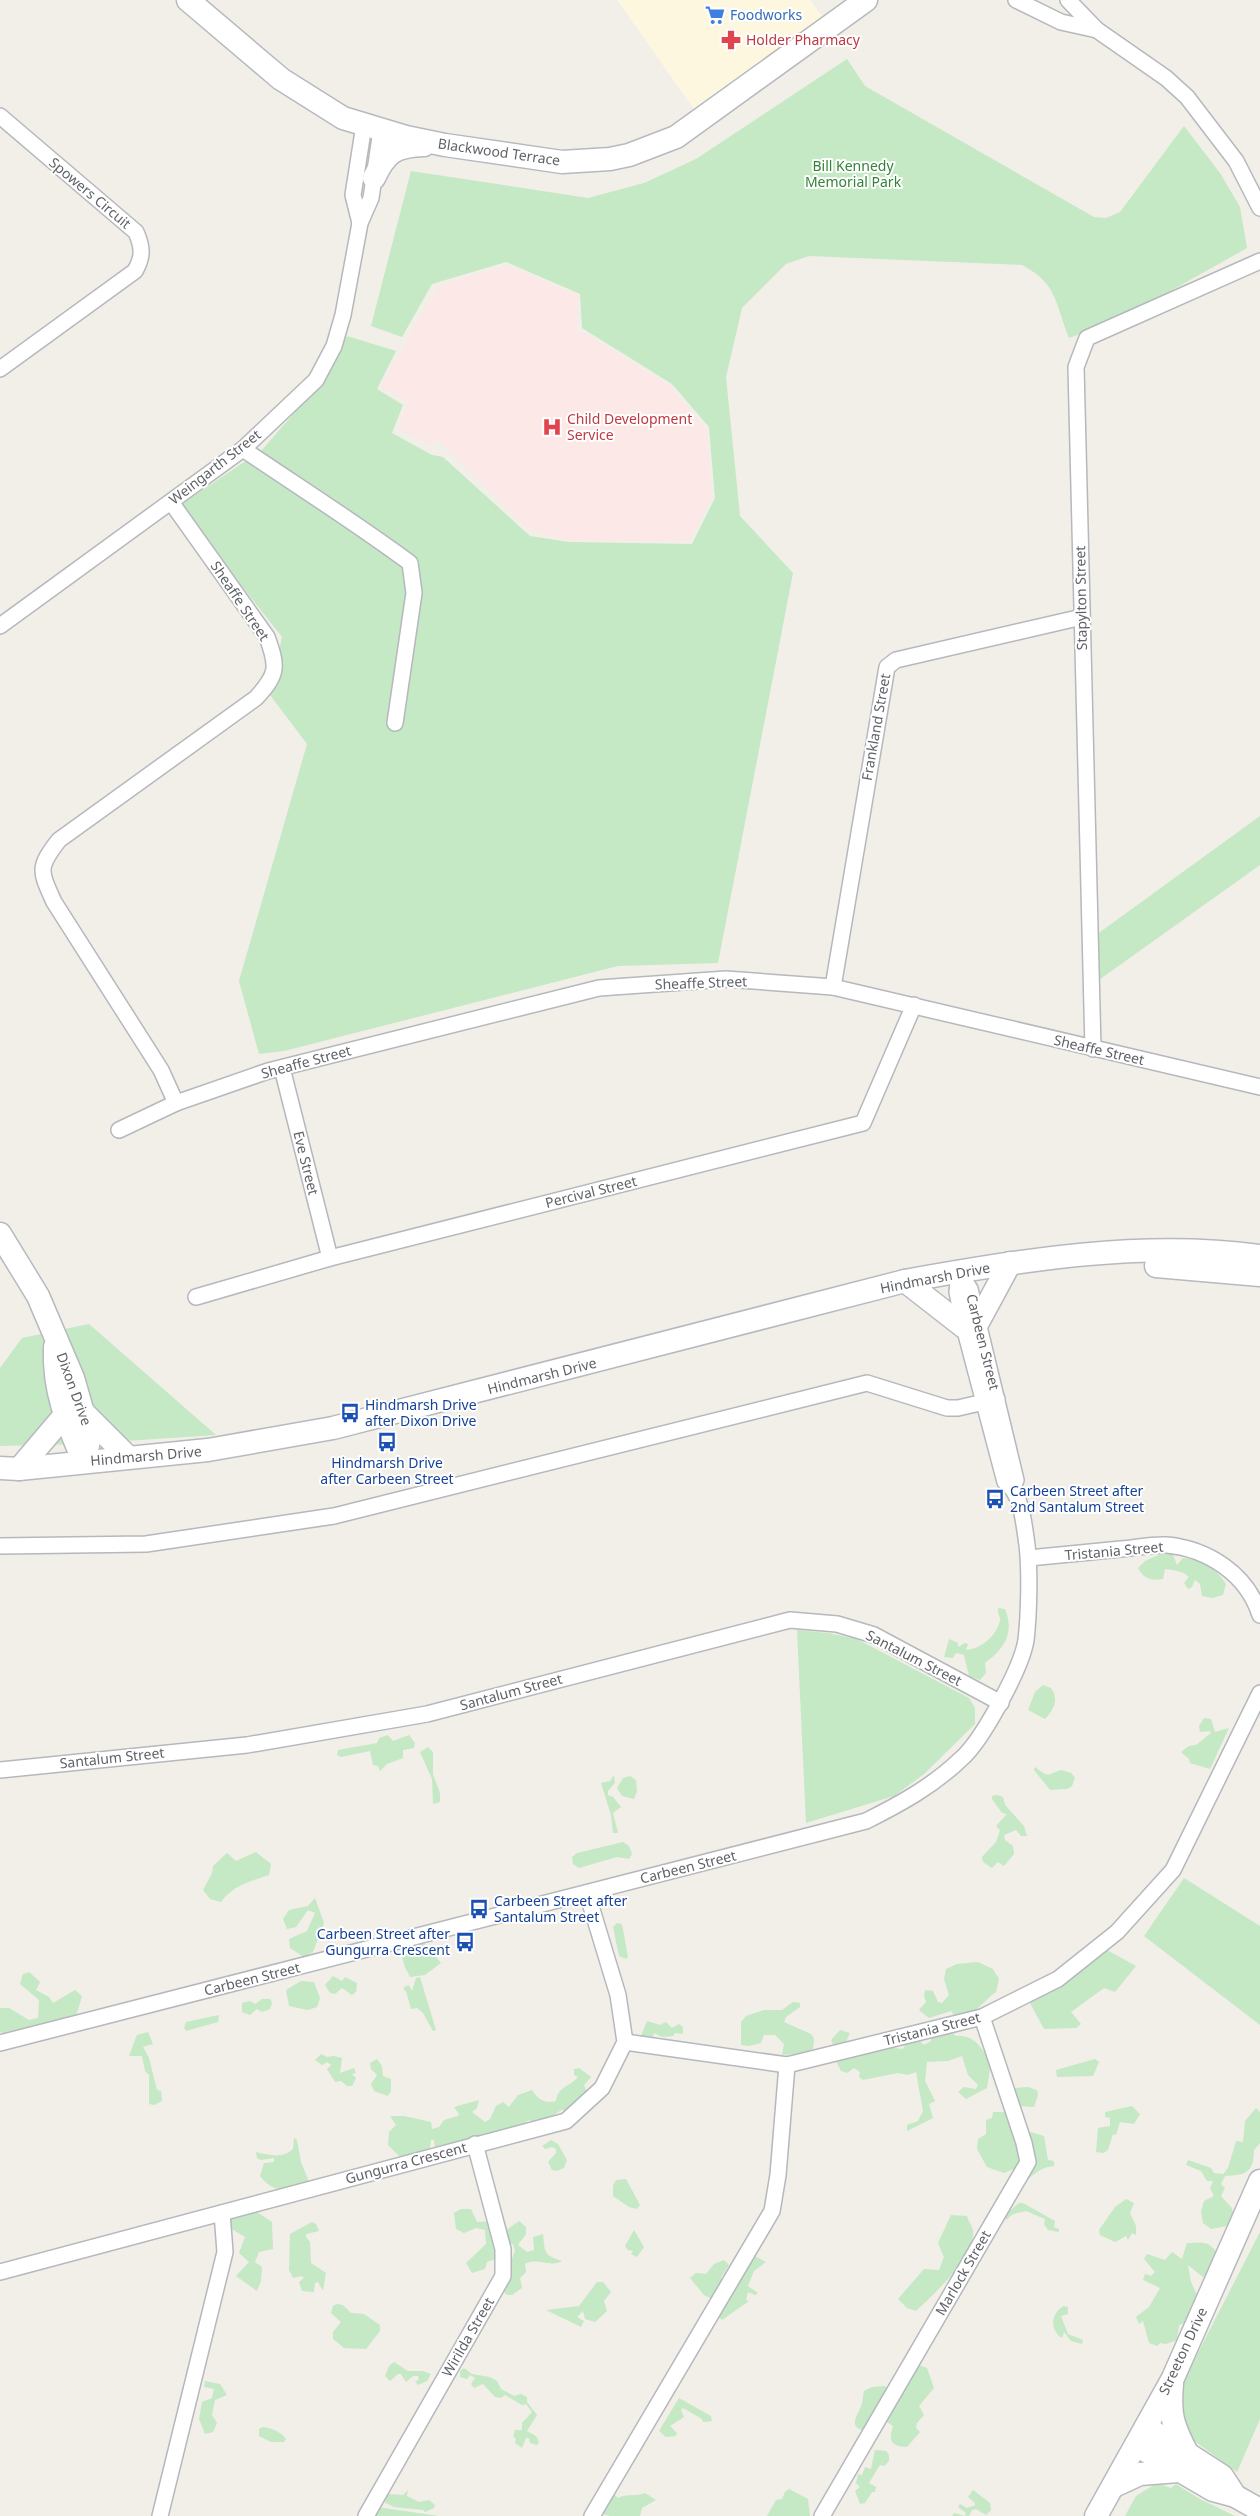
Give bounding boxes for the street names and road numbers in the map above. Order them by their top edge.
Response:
street label: Blackwood Terrace [437,134,562,170]
street label: Spowers Circuit [45,153,135,233]
street label: Weingarth Street [165,425,265,508]
street label: Stapylton Street [1070,546,1091,650]
street label: Sheaffe Street [207,557,274,644]
street label: Frankland Street [857,672,894,782]
street label: Sheaffe Street [655,971,747,994]
street label: Sheaffe Street [1052,1030,1146,1069]
street label: Sheaffe Street [259,1040,353,1083]
street label: Eve Street [289,1129,324,1197]
street label: Percival Street [543,1171,639,1212]
street label: Hindmarsh Drive [878,1258,992,1297]
street label: Carbeen Street [962,1292,1005,1392]
street label: Dixon Drive [52,1350,96,1428]
street label: Hindmarsh Drive [485,1353,598,1398]
street label: Hindmarsh Drive [90,1441,202,1470]
street label: Tristania Street [1064,1537,1164,1564]
street label: Santalum Street [863,1625,965,1690]
street label: Santalum Street [458,1669,564,1714]
street label: Santalum Street [59,1743,165,1772]
street label: Carbeen Street [638,1845,738,1888]
street label: Carbeen Street [202,1957,302,2000]
street label: Tristania Street [882,2007,982,2050]
street label: Gungurra Crescent [343,2137,469,2188]
street label: Marlock Street [931,2227,995,2319]
street label: Wirilda Street [437,2294,498,2380]
street label: Streeton Drive [1154,2304,1211,2398]

